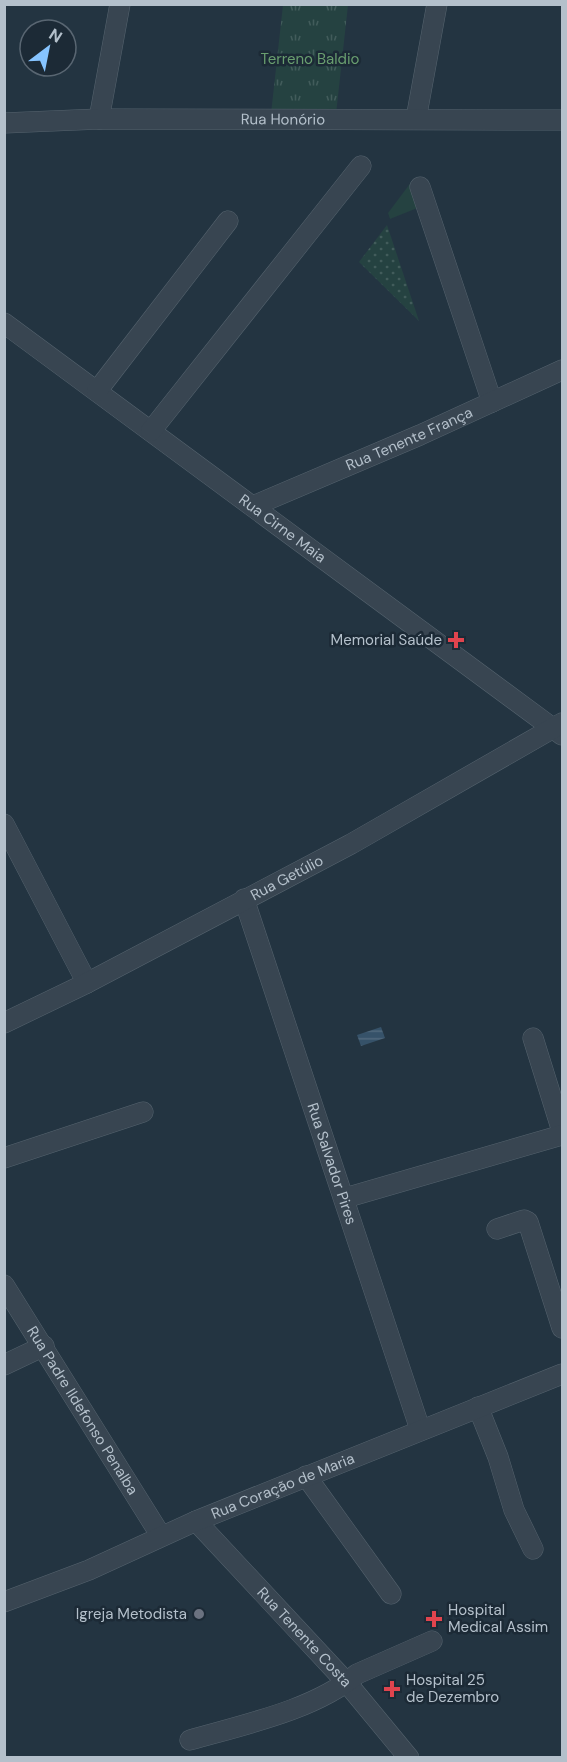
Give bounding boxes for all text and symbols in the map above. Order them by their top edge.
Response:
north arrow [18,18,78,78]
text: N [45,24,66,48]
park label: Terreno Baldio [261,49,360,69]
street label: Rua Honório [241,109,325,129]
street label: Rua Tenente França [343,402,476,475]
street label: Rua Cirne Maia [235,490,330,567]
place label: Memorial Saúde [331,630,442,650]
marker: Memorial Saúde [447,631,465,649]
street label: Rua Getúlio [247,850,327,905]
street label: Rua Salvador Pires [302,1100,361,1227]
street label: Rua Padre Ildefonso Penalba [22,1322,143,1499]
street label: Rua Coração de Maria [208,1448,357,1524]
street label: Rua Tenente Costa [253,1583,356,1692]
place label: Hospital Medical Assim [448,1600,548,1637]
place label: Igreja Metodista [76,1604,187,1624]
marker: Igreja Metodista [192,1607,206,1621]
marker: Hospital Medical Assim [425,1610,443,1628]
place label: Hospital 25 de Dezembro [406,1670,499,1707]
marker: Hospital 25 de Dezembro [383,1680,401,1698]

